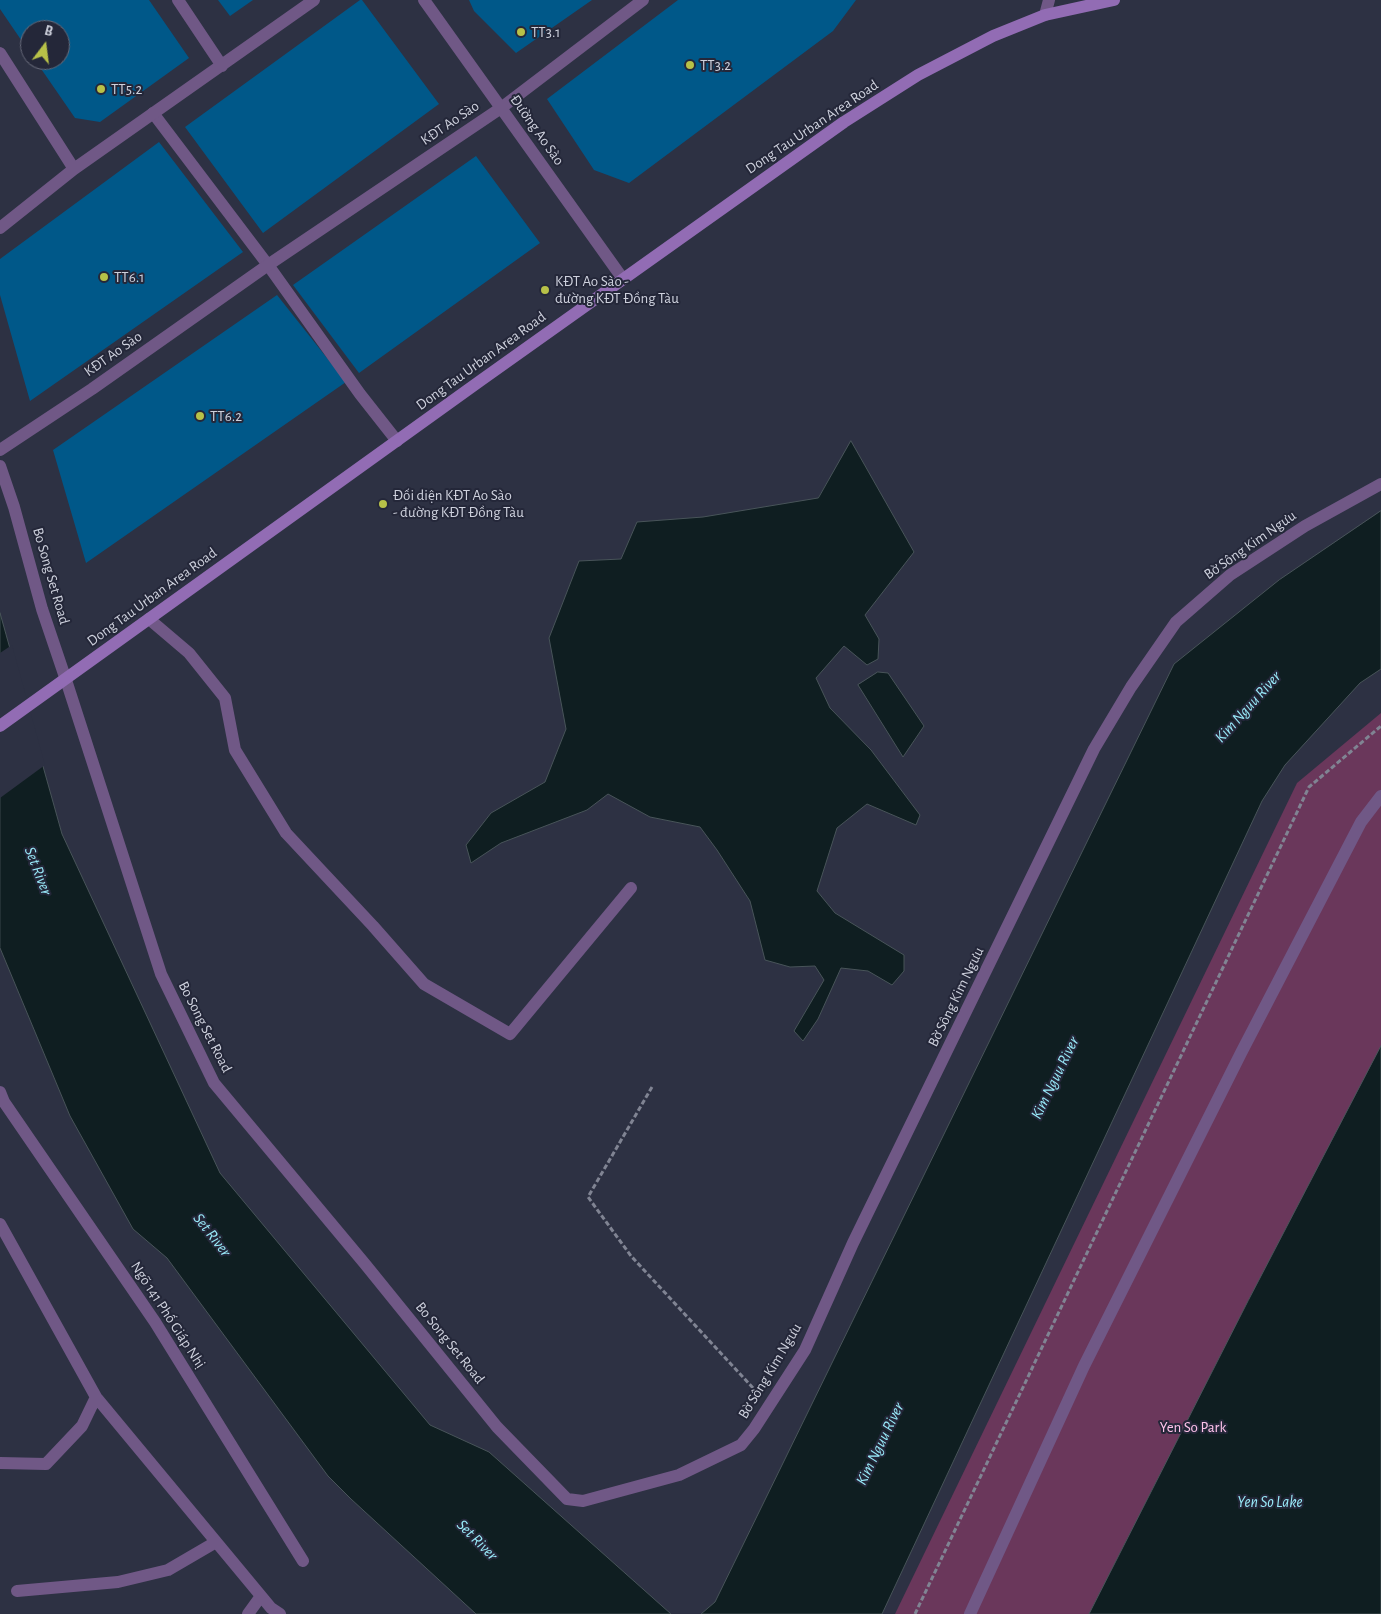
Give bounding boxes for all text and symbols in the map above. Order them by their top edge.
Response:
north arrow [20,20,70,70]
place label: TT3.1 [531,23,560,41]
text: B [43,24,54,39]
marker: TT3.1 [515,26,527,38]
place label: TT3.2 [700,56,731,74]
marker: TT3.2 [684,59,696,71]
street label: Dong Tau Urban Area Road [742,76,882,178]
place label: TT5.2 [111,80,142,98]
marker: TT5.2 [95,83,107,95]
street label: Đường Ao Sào [506,91,568,169]
street label: KĐT Ao Sào [417,97,483,149]
place label: TT6.1 [114,268,144,286]
marker: TT6.1 [98,271,110,283]
place label: KĐT Ao Sào - đường KĐT Đồng Tàu [555,272,679,307]
marker: KĐT Ao Sào - đường KĐT Đồng Tàu [539,284,551,296]
street label: Dong Tau Urban Area Road [413,308,549,414]
street label: KĐT Ao Sào [80,327,146,381]
place label: TT6.2 [210,407,242,425]
marker: TT6.2 [194,410,206,422]
place label: Đối diện KĐT Ao Sào - đường KĐT Đồng Tàu [393,486,524,521]
marker: Đối diện KĐT Ao Sào - đường KĐT Đồng Tàu [377,498,389,510]
street label: Bờ Sông Kim Ngưu [1200,507,1300,583]
street label: Bo Song Set Road [29,525,73,627]
street label: Dong Tau Urban Area Road [84,544,220,650]
water label: Kim Nguu River [1211,667,1285,747]
water label: Set River [20,844,56,898]
street label: Bờ Sông Kim Ngưu [924,944,988,1050]
street label: Bo Song Set Road [174,978,236,1076]
water label: Kim Nguu River [1027,1034,1083,1122]
water label: Set River [189,1209,235,1261]
street label: Ngõ 141 Phố Giáp Nhị [127,1258,209,1372]
street label: Bo Song Set Road [412,1298,488,1388]
street label: Bờ Sông Kim Ngưu [734,1320,806,1422]
water label: Kim Nguu River [852,1400,908,1488]
park label: Yen So Park [1160,1418,1226,1436]
water label: Yen So Lake [1237,1492,1303,1512]
water label: Set River [453,1516,501,1564]

